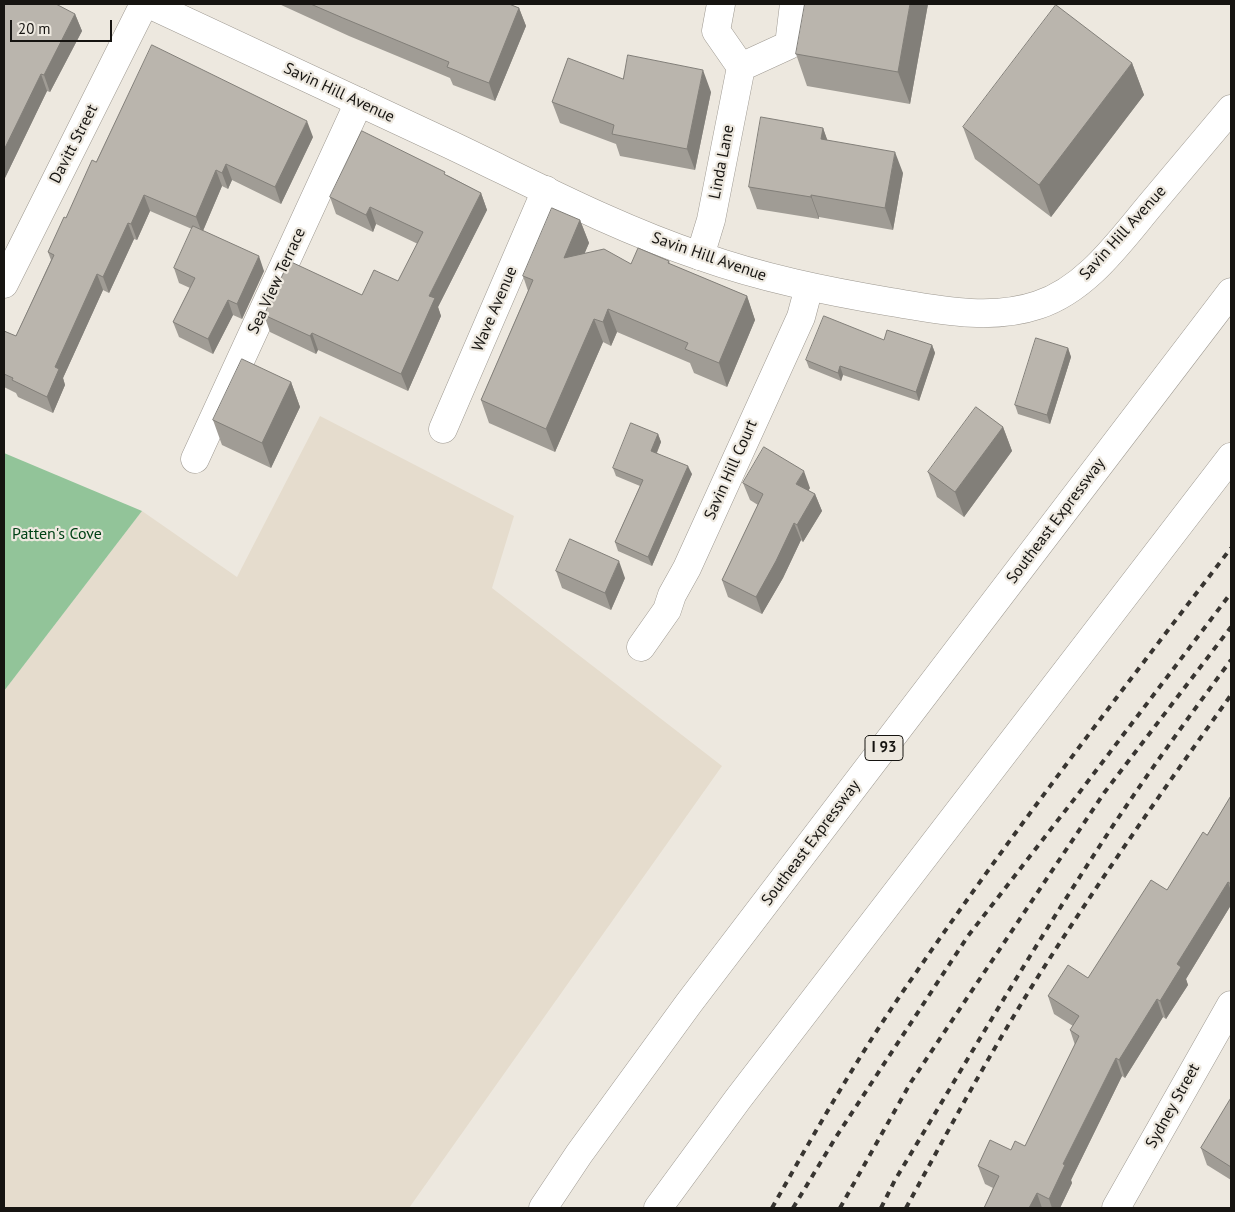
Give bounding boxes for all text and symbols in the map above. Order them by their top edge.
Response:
scale bar [12,10,115,42]
text: 20 m [18,19,51,38]
street label: Savin Hill Avenue [281,59,397,127]
street label: Davitt Street [46,101,102,187]
street label: Linda Lane [705,123,739,201]
street label: Savin Hill Avenue [1076,182,1170,284]
street label: Sea View Terrace [244,225,310,337]
street label: Savin Hill Avenue [649,228,769,286]
street label: Wave Avenue [468,264,522,354]
street label: Savin Hill Court [700,417,762,523]
street label: Southeast Expressway [1003,455,1109,587]
park label: Patten's Cove [12,524,102,544]
road number: I 93 [865,736,903,760]
street label: Southeast Expressway [758,777,864,909]
street label: Sydney Street [1142,1060,1204,1152]

